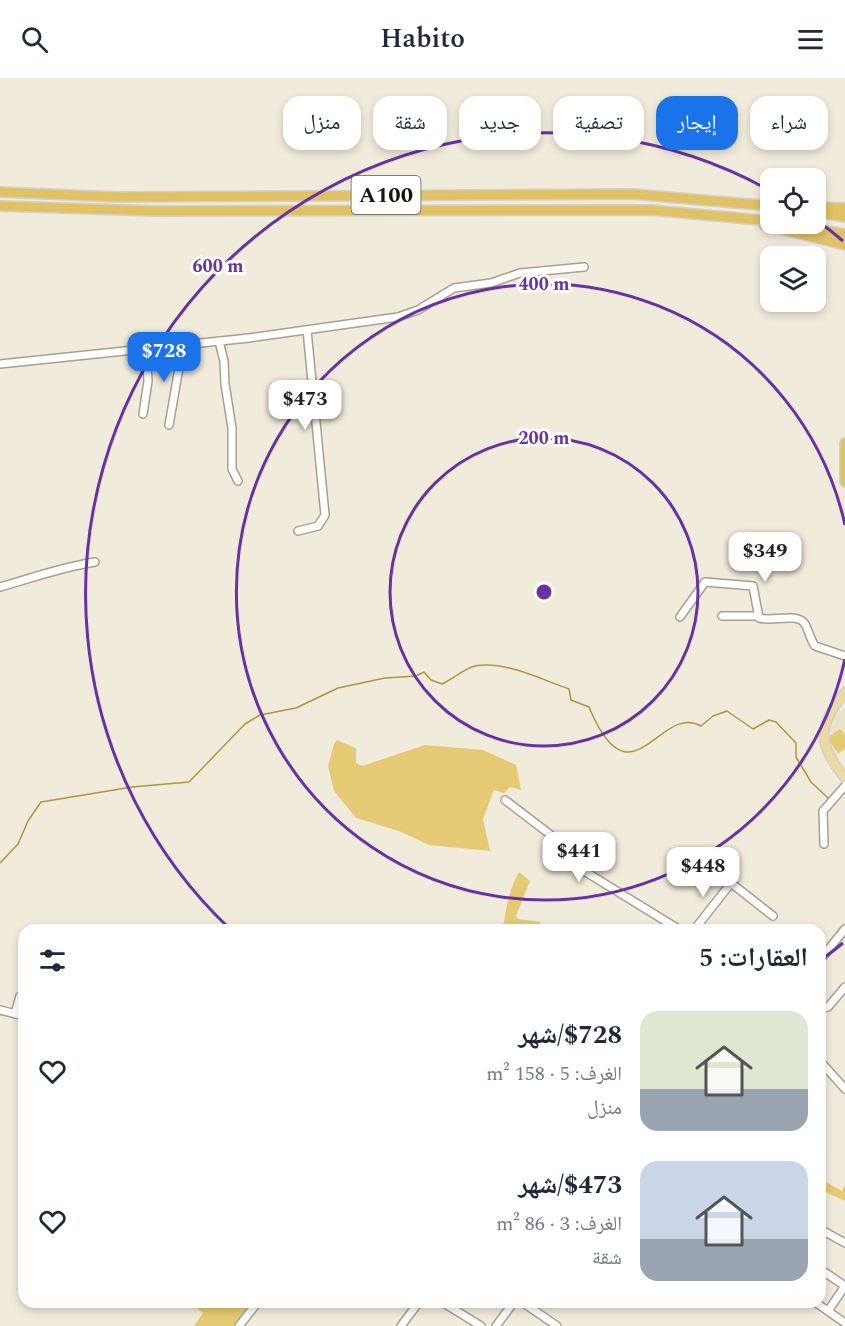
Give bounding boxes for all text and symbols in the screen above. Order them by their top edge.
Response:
text: Habito [380,18,465,60]
icon: search [18,23,51,56]
icon: menu [794,23,827,56]
chip: منزل [283,96,361,150]
chip: شقة [373,96,447,150]
chip: جديد [459,96,541,150]
chip: تصفية [553,96,644,150]
chip: إيجار [656,96,738,150]
chip: شراء [750,96,828,150]
map controls [760,168,826,312]
button: locate [760,168,826,234]
road number: A100 [352,176,420,214]
button: layers [760,246,826,312]
text: 600 m [192,253,244,280]
text: 400 m [518,271,570,298]
pin: $728 [128,332,200,383]
text: $728 [142,336,186,366]
pin: $473 [269,380,341,431]
text: $473 [283,384,327,414]
text: 200 m [518,425,570,452]
pin: $349 [729,532,801,583]
text: $349 [743,536,787,566]
centre of rings [534,582,554,602]
pin: $441 [543,832,615,883]
text: $441 [557,836,601,866]
pin: $448 [667,847,739,898]
text: $448 [681,851,725,881]
text: العقارات: 5 [699,938,808,978]
icon: filters [36,944,69,977]
text: $728/شهر [518,1015,622,1055]
icon: home [688,1035,760,1107]
icon: heart [36,1055,69,1088]
text: الغرف: 5 · 158 m² [486,1059,622,1089]
text: منزل [587,1093,622,1123]
text: $473/شهر [518,1165,622,1205]
icon: home [688,1185,760,1257]
icon: heart [36,1205,69,1238]
text: الغرف: 3 · 86 m² [496,1209,622,1239]
text: شقة [592,1243,622,1273]

